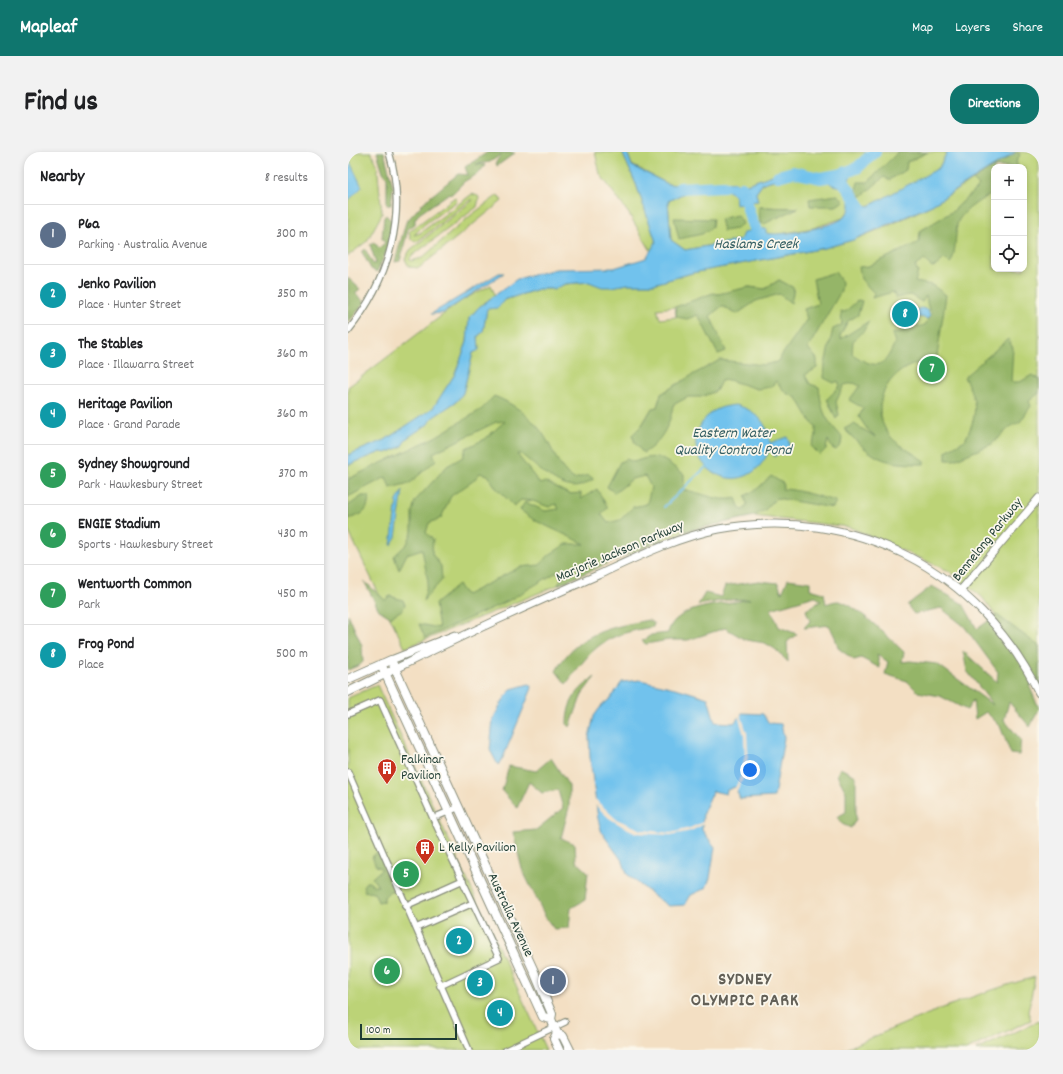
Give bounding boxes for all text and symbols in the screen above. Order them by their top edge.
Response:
text: Mapleaf [20,15,77,42]
text: Map [912,18,933,38]
text: Layers [955,18,990,38]
text: Share [1012,18,1043,38]
text: Find us [24,84,98,124]
button: Directions [950,84,1039,124]
map controls [991,164,1027,272]
button: + [991,164,1027,200]
text: Nearby [40,166,84,190]
text: 8 results [265,169,308,188]
button: − [991,200,1027,236]
text: P6a [78,214,99,236]
text: 1 [52,225,54,244]
text: 300 m [276,225,308,244]
water label: Haslams Creek [714,234,800,256]
text: Parking · Australia Avenue [78,236,207,255]
button: locate [991,236,1027,272]
text: Jenko Pavilion [78,274,156,296]
text: 2 [50,285,56,304]
text: 350 m [277,285,308,304]
text: Place · Hunter Street [78,296,181,315]
pin: 8 [892,299,918,329]
text: The Stables [78,334,143,356]
text: 3 [50,345,56,364]
text: 360 m [277,345,308,364]
pin: 7 [919,354,945,384]
text: Place · Illawarra Street [78,356,194,375]
text: Heritage Pavilion [78,394,173,416]
text: 4 [50,405,56,424]
text: 360 m [277,405,308,424]
text: Place · Grand Parade [78,416,180,435]
water label: Eastern Water Quality Control Pond [675,423,793,462]
text: Sydney Showground [78,454,190,476]
text: 5 [50,465,56,484]
text: 370 m [278,465,308,484]
text: Park · Hawkesbury Street [78,476,203,495]
street label: Bennelong Parkway [948,494,1028,586]
text: ENGIE Stadium [78,514,160,536]
street label: Marjorie Jackson Parkway [553,516,687,588]
text: 6 [50,525,56,544]
text: 430 m [278,525,308,544]
text: Sports · Hawkesbury Street [78,536,213,555]
text: Wentworth Common [78,574,192,596]
text: 7 [51,585,55,604]
text: 450 m [278,585,308,604]
text: Park [78,596,100,615]
text: Frog Pond [78,634,134,656]
text: 8 [50,645,56,664]
text: 500 m [276,645,308,664]
text: Place [78,656,104,675]
place label: Falkinar Pavilion [401,750,444,786]
building icon: Falkinar Pavilion [376,757,398,785]
your location [740,760,760,780]
building icon: L Kelly Pavilion [414,837,436,865]
place label: L Kelly Pavilion [439,838,516,858]
pin: 5 [393,859,419,889]
street label: Australia Avenue [482,870,538,960]
pin: 2 [446,926,472,956]
pin: 6 [374,956,400,986]
pin: 1 [540,966,566,996]
pin: 3 [467,968,493,998]
district label: SYDNEY OLYMPIC PARK [691,968,799,1014]
pin: 4 [487,998,513,1028]
scale bar [360,1022,457,1041]
text: 100 m [366,1023,390,1039]

